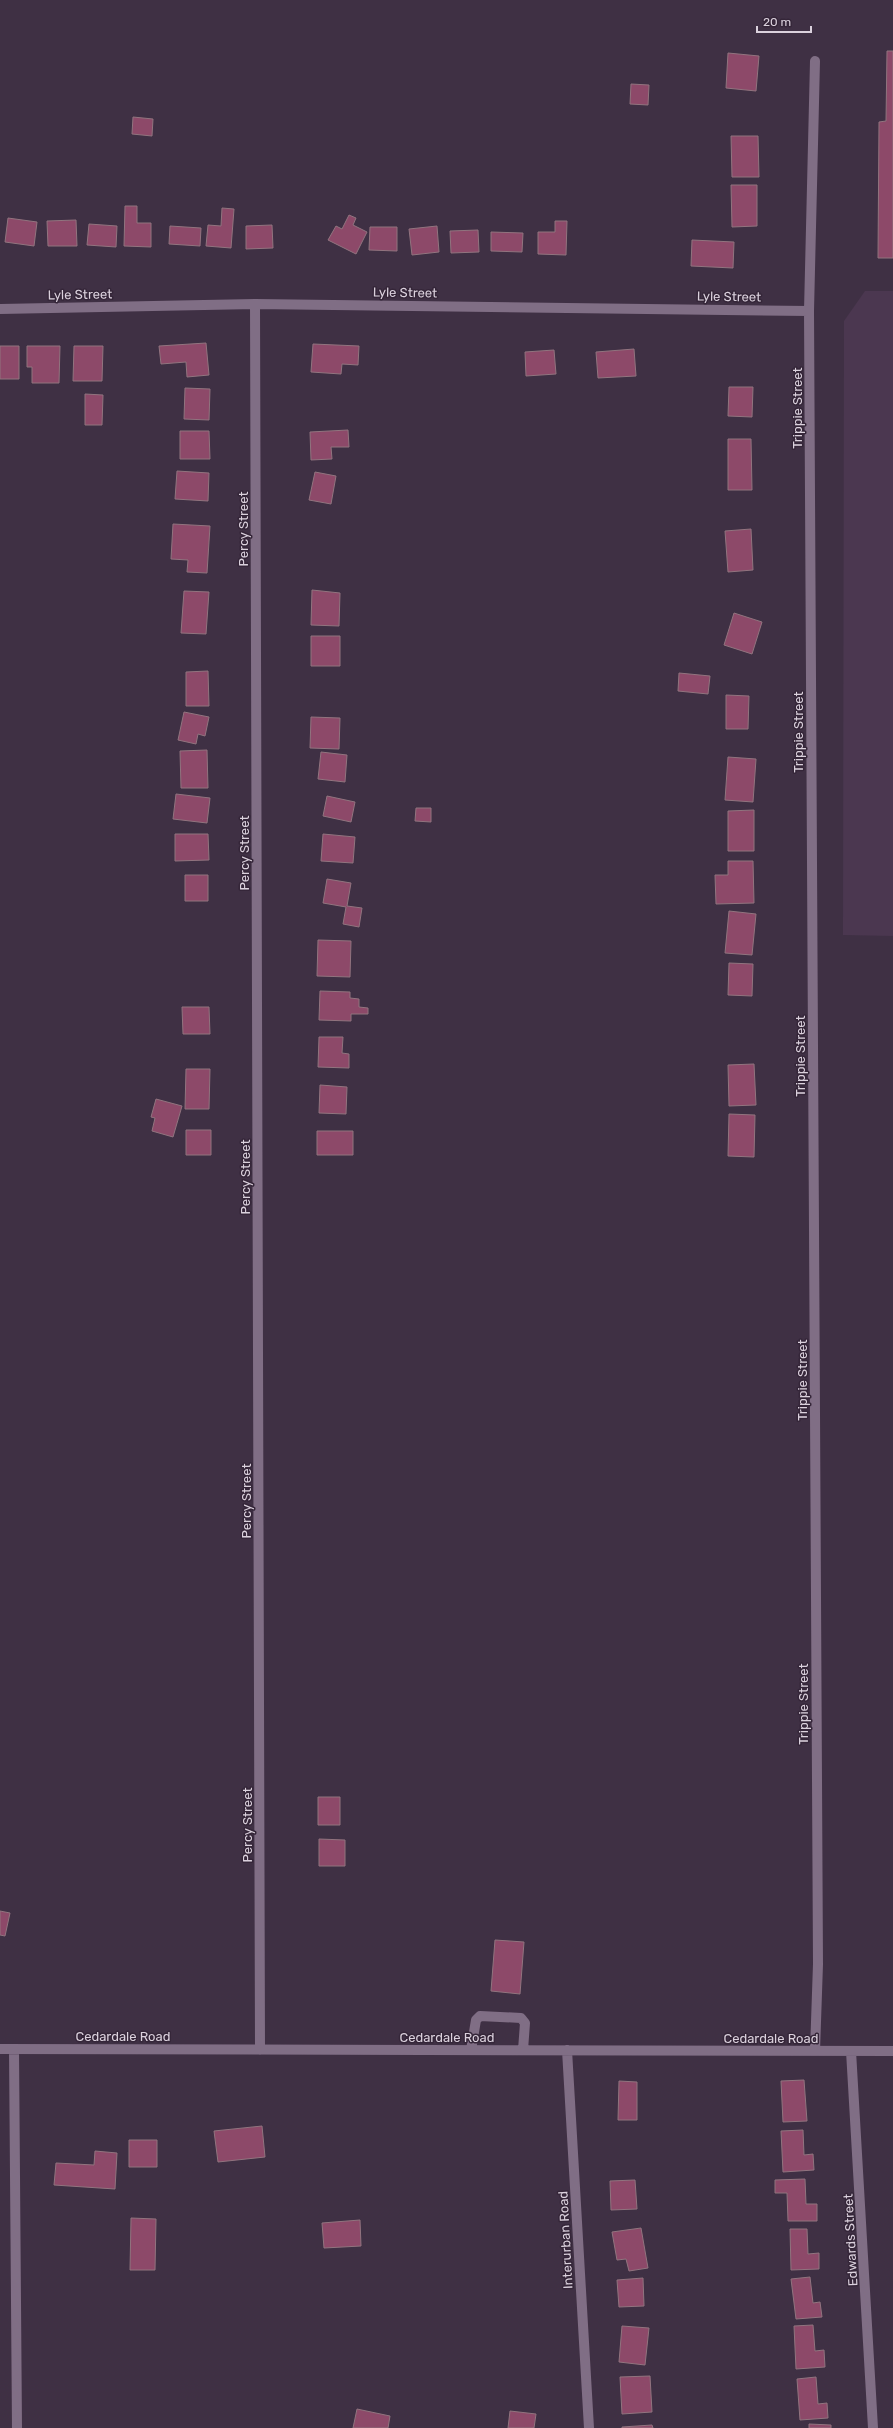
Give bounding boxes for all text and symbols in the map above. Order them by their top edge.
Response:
scale bar [757,8,811,34]
text: 20 m [763,15,791,29]
street label: Lyle Street [373,284,437,301]
street label: Lyle Street [48,286,112,303]
street label: Lyle Street [697,288,761,305]
street label: Trippie Street [790,367,805,449]
street label: Percy Street [236,492,251,566]
street label: Trippie Street [791,691,806,773]
street label: Percy Street [237,816,252,890]
street label: Trippie Street [793,1015,808,1097]
street label: Percy Street [238,1140,253,1214]
street label: Trippie Street [795,1339,810,1421]
street label: Percy Street [239,1464,254,1538]
street label: Trippie Street [796,1663,811,1745]
street label: Percy Street [240,1788,255,1862]
street label: Cedardale Road [76,2029,171,2044]
street label: Cedardale Road [400,2030,495,2045]
street label: Cedardale Road [724,2031,819,2046]
street label: Interurban Road [555,2191,576,2289]
street label: Edwards Street [841,2193,860,2287]

